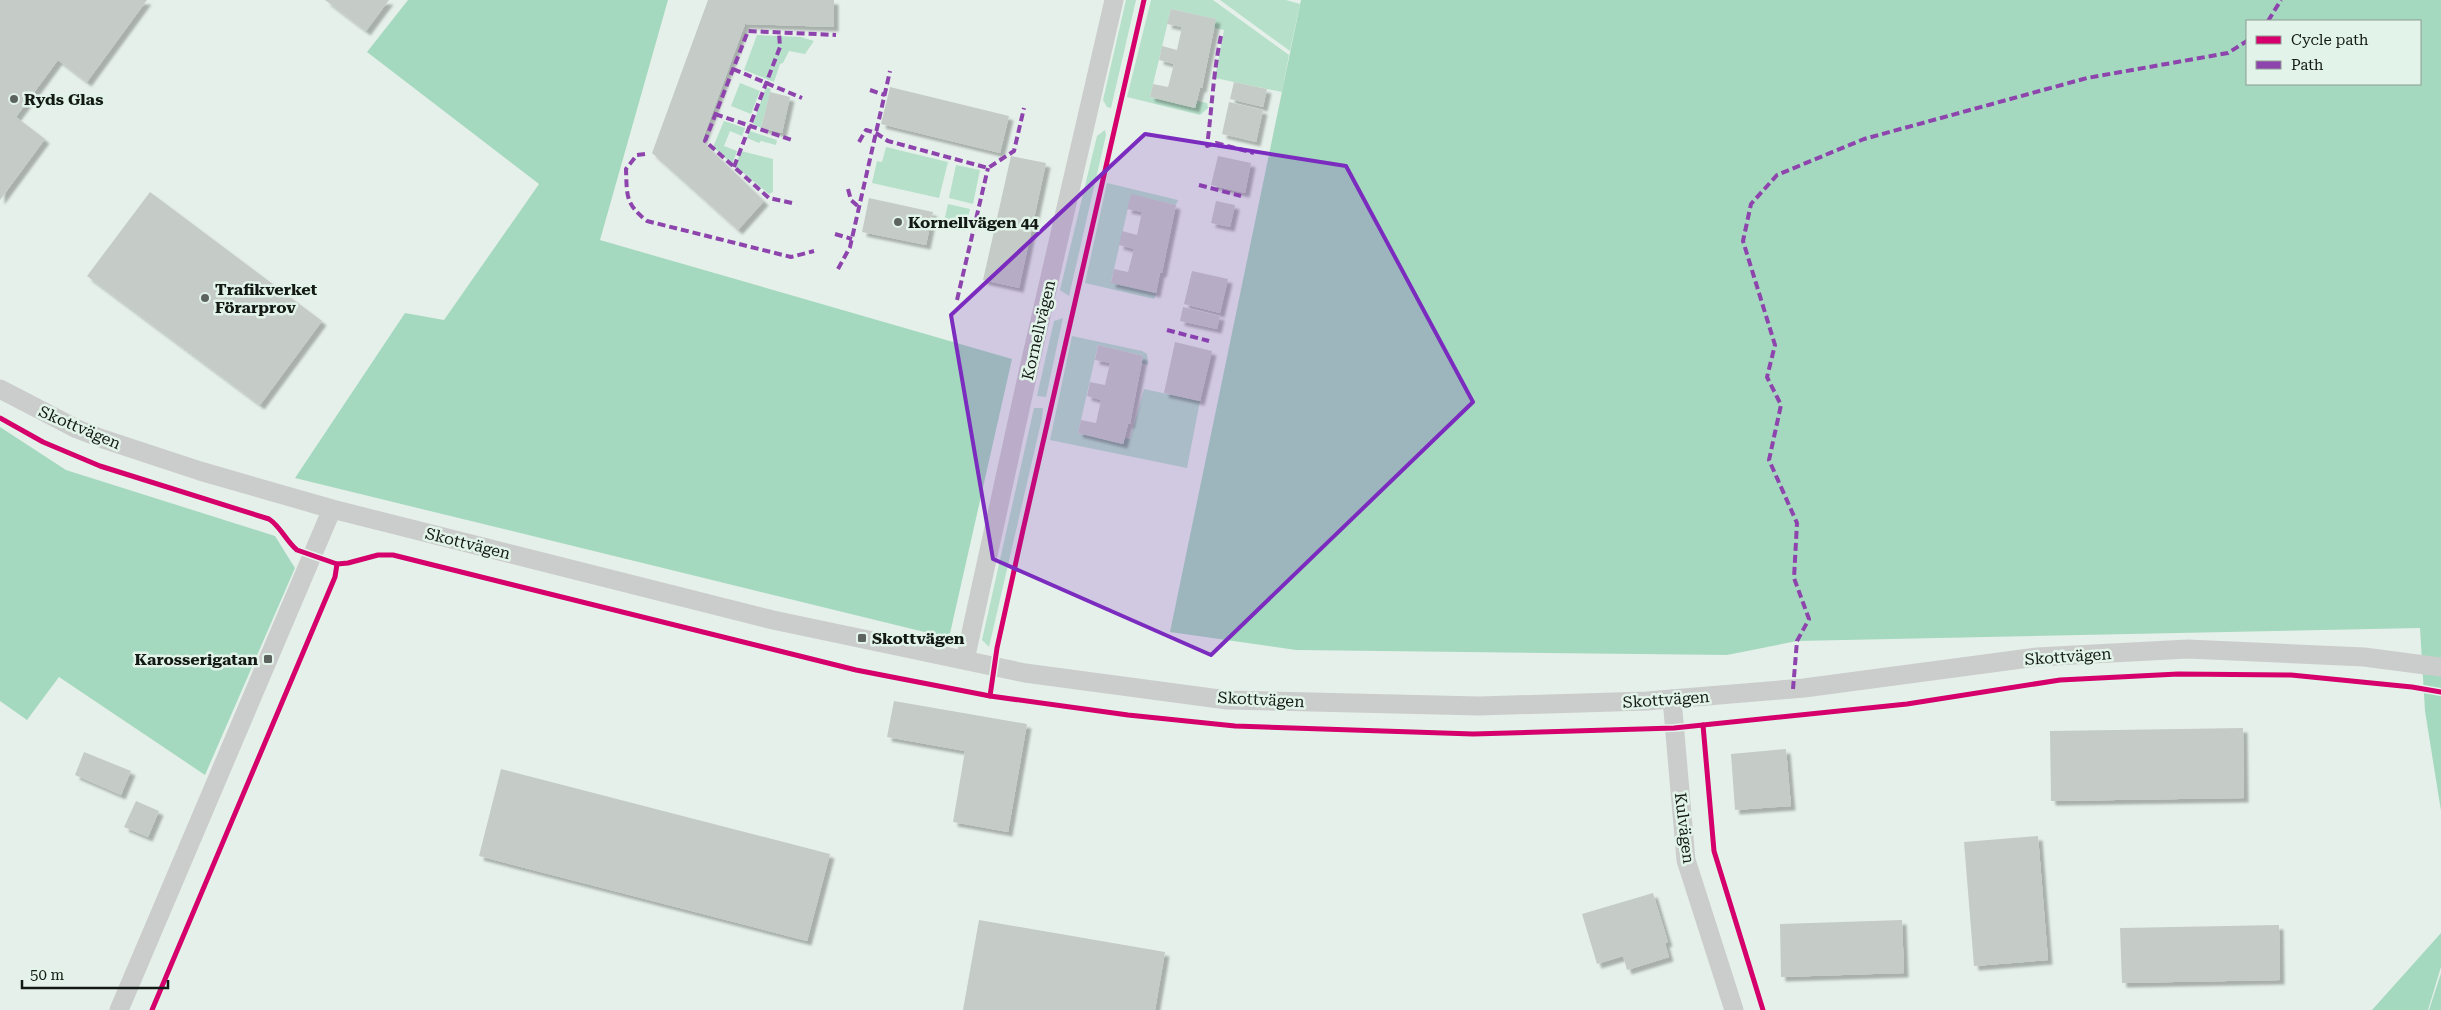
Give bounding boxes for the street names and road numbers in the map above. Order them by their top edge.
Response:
street label: Kornellvägen [1018,278,1059,382]
street label: Skottvägen [36,402,124,453]
street label: Skottvägen [423,524,512,563]
street label: Skottvägen [2024,644,2112,669]
street label: Skottvägen [1622,687,1710,712]
street label: Skottvägen [1217,688,1305,711]
street label: Kulvägen [1671,791,1698,865]

